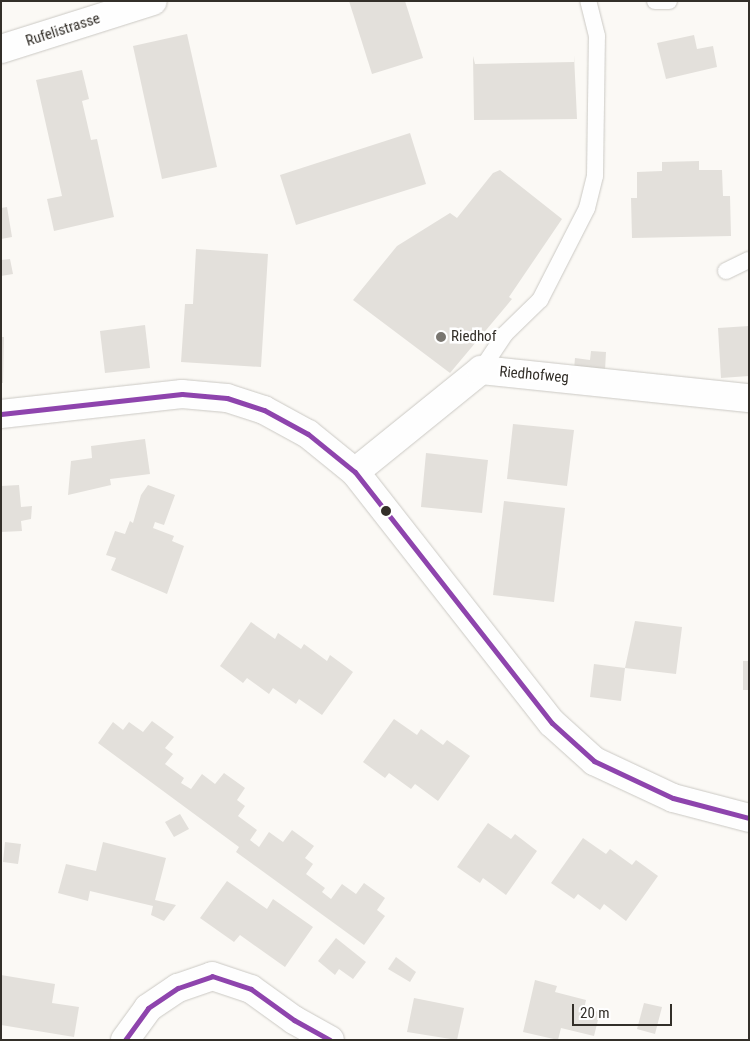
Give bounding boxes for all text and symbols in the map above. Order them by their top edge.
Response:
street label: Rufelistrasse [24,10,102,50]
place label: Riedhof [451,328,496,346]
marker: Riedhof [435,331,447,343]
street label: Riedhofweg [499,363,569,387]
unlabelled marker [381,506,391,516]
scale bar [575,994,675,1026]
text: 20 m [580,1004,610,1022]

